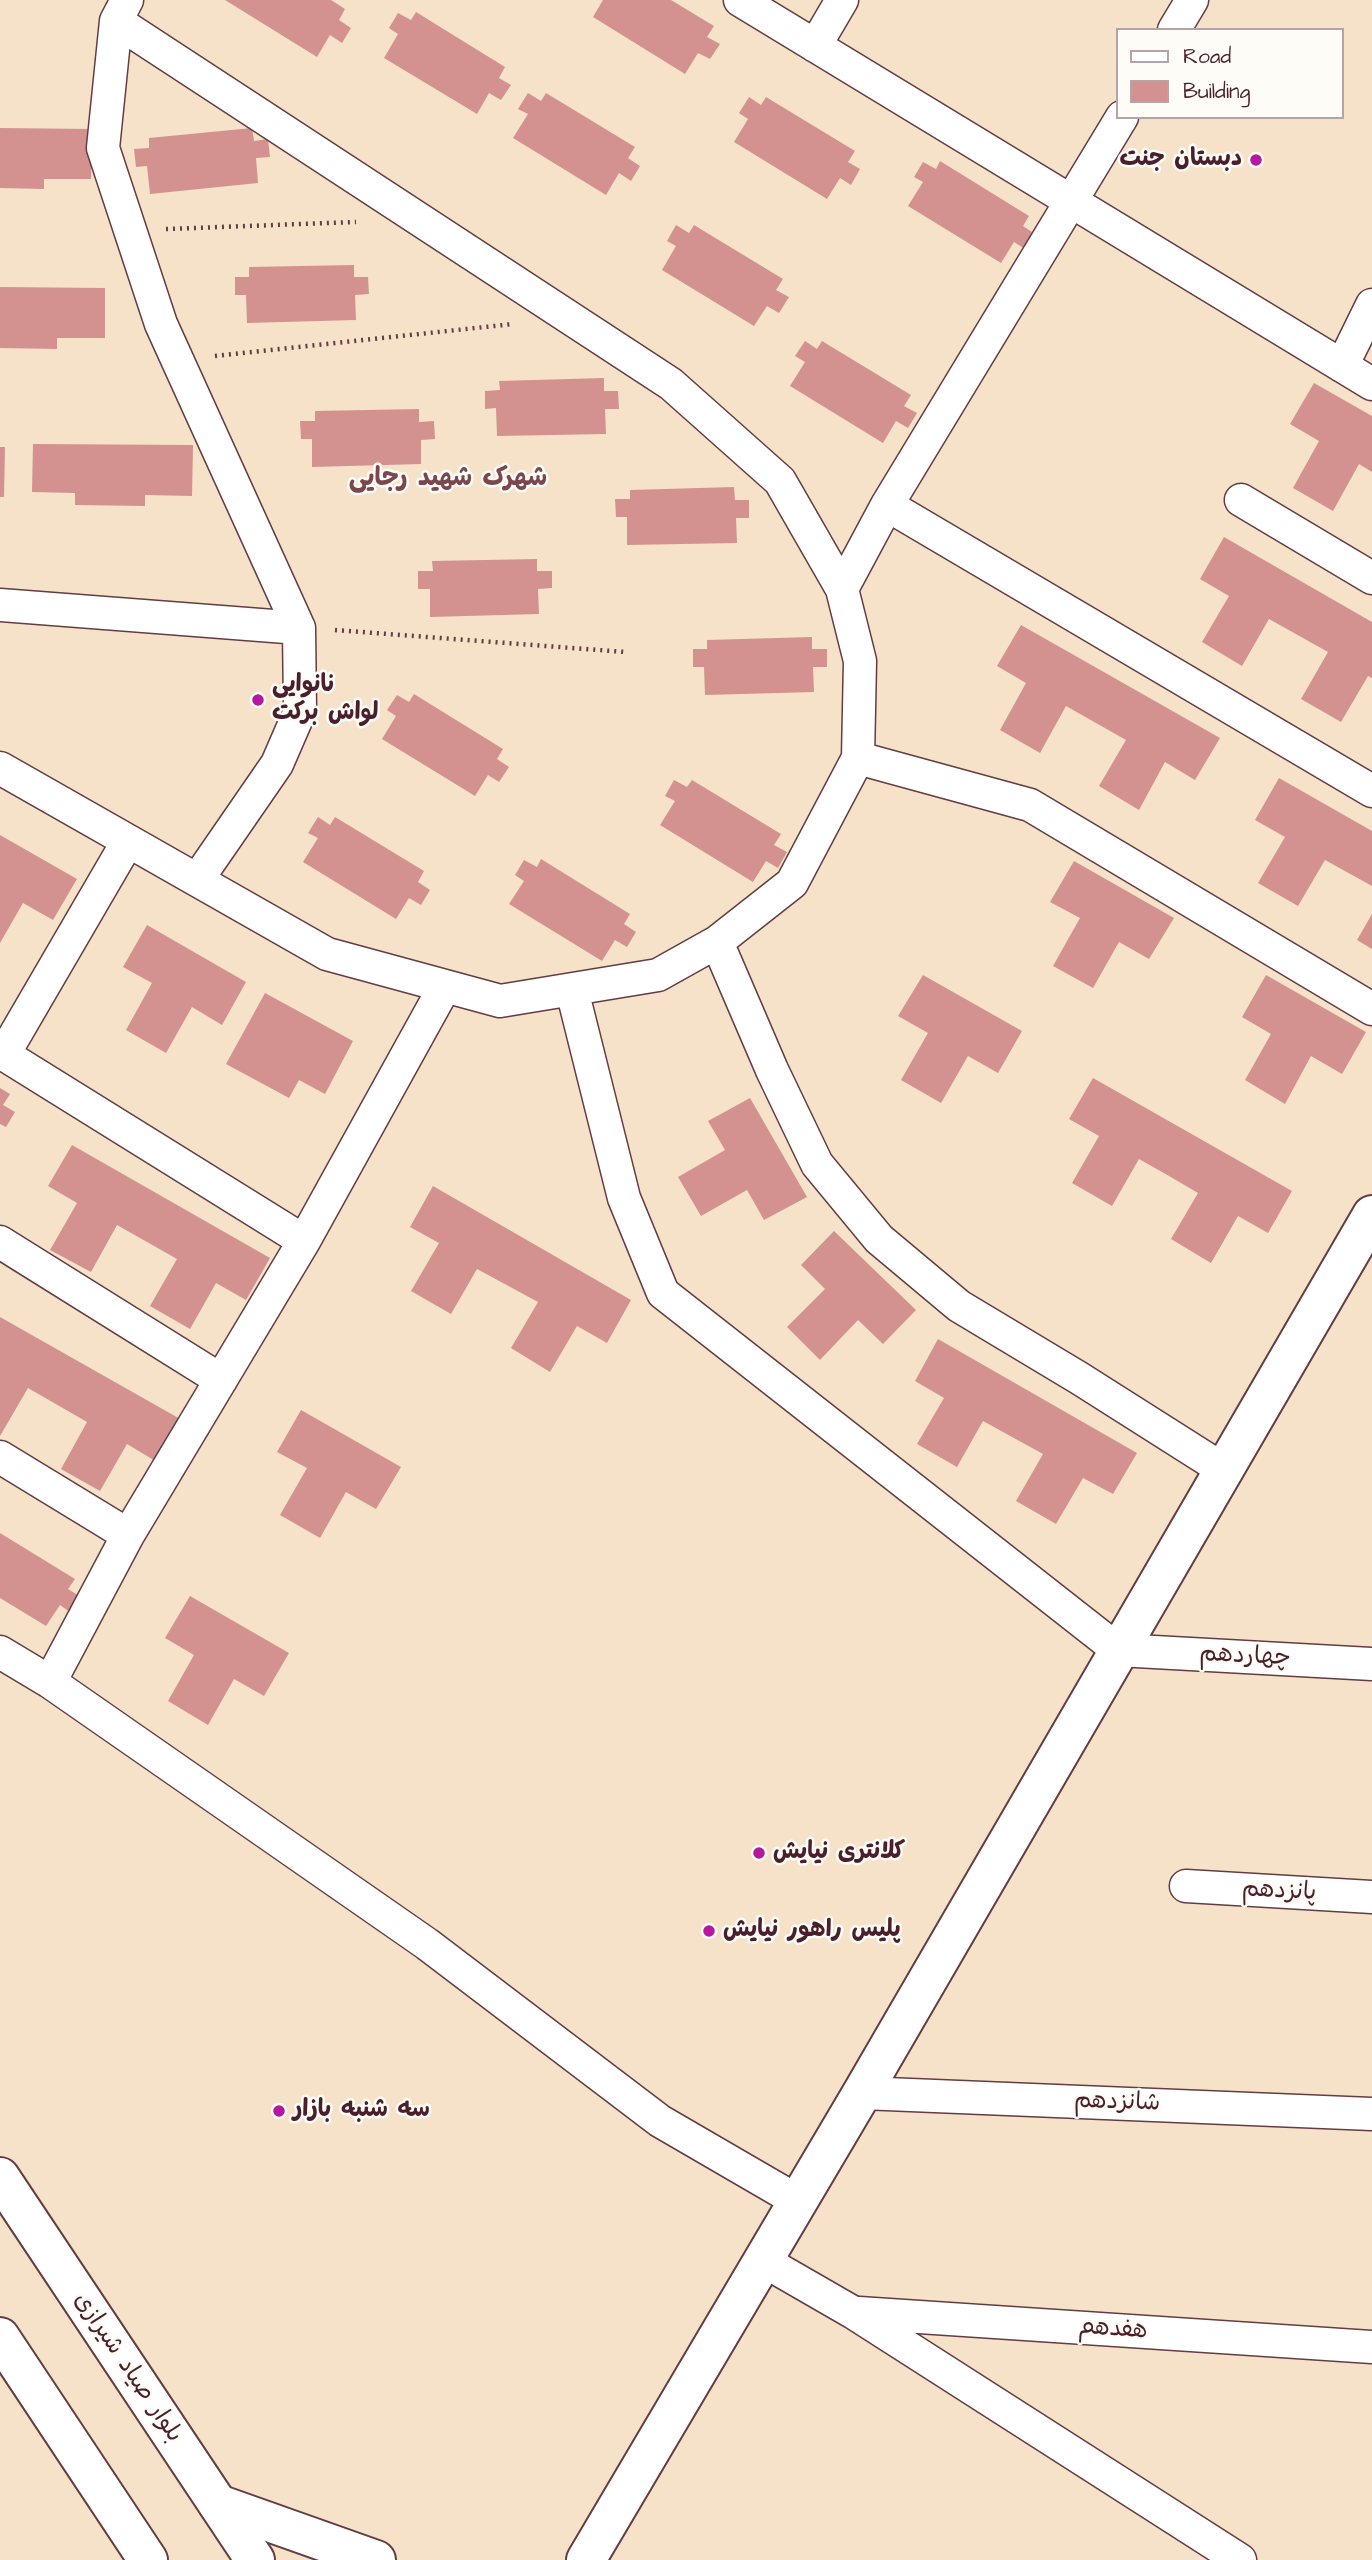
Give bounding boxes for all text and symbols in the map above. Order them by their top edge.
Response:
legend [1116,28,1344,119]
text: Road [1183,42,1231,71]
text: Building [1183,77,1250,106]
place label: دبستان جنت [1119,146,1242,174]
marker: دبستان جنت [1248,152,1264,168]
district label: شهرک شهید رجایی [349,464,547,496]
place label: نانوایی لواش برکت [272,672,379,728]
marker: نانوایی لواش برکت [250,692,266,708]
street label: چهاردهم [1199,1640,1291,1674]
place label: کلانتری نیایش [773,1839,905,1867]
marker: کلانتری نیایش [751,1845,767,1861]
street label: پانزدهم [1241,1876,1317,1908]
place label: پلیس راهور نیایش [723,1917,901,1945]
marker: پلیس راهور نیایش [701,1923,717,1939]
street label: شانزدهم [1073,2087,1161,2119]
place label: سه شنبه بازار [293,2097,430,2125]
marker: سه شنبه بازار [271,2103,287,2119]
street label: بلوار صیاد شیرازی [66,2288,188,2448]
street label: هفدهم [1077,2313,1149,2347]

